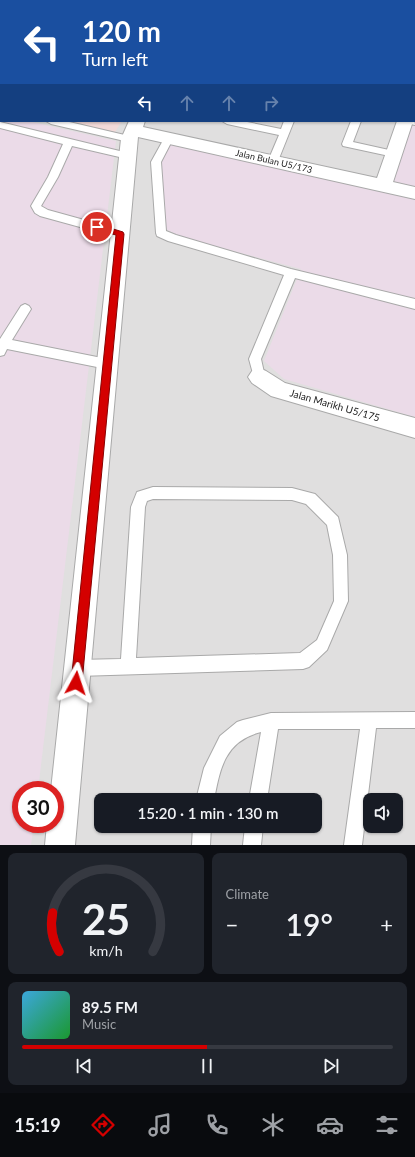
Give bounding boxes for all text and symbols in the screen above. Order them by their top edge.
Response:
text: 120 m [82,14,161,48]
icon: left [16,16,68,68]
text: Turn left [82,48,148,70]
icon: left [134,92,156,114]
icon: ahead [176,92,198,114]
icon: ahead [218,92,240,114]
icon: right [260,92,282,114]
street label: Jalan Bulan U5/173 [235,147,313,175]
pin [80,210,114,244]
icon: arrive [86,216,108,238]
street label: Jalan Marikh U5/175 [289,386,381,424]
position arrow [55,662,97,704]
speed limit sign: 30 [12,781,64,833]
map controls [363,793,403,833]
button: sound [363,793,403,833]
text: 15:20 · 1 min · 130 m [138,804,278,822]
text: Climate [226,886,269,902]
text: 25 [82,893,130,943]
text: 19° [286,906,333,942]
text: − [226,911,238,938]
text: + [380,911,393,938]
text: km/h [89,941,122,958]
text: 89.5 FM [82,998,138,1016]
text: Music [82,1016,116,1032]
icon: previous [73,1055,95,1077]
icon: pause [196,1055,218,1077]
icon: next [320,1055,342,1077]
icon: directions [89,1111,117,1139]
icon: music [146,1111,174,1139]
icon: phone [203,1111,231,1139]
icon: climate [259,1111,287,1139]
icon: car [316,1111,344,1139]
icon: filters [373,1111,401,1139]
text: 15:19 [14,1114,61,1136]

